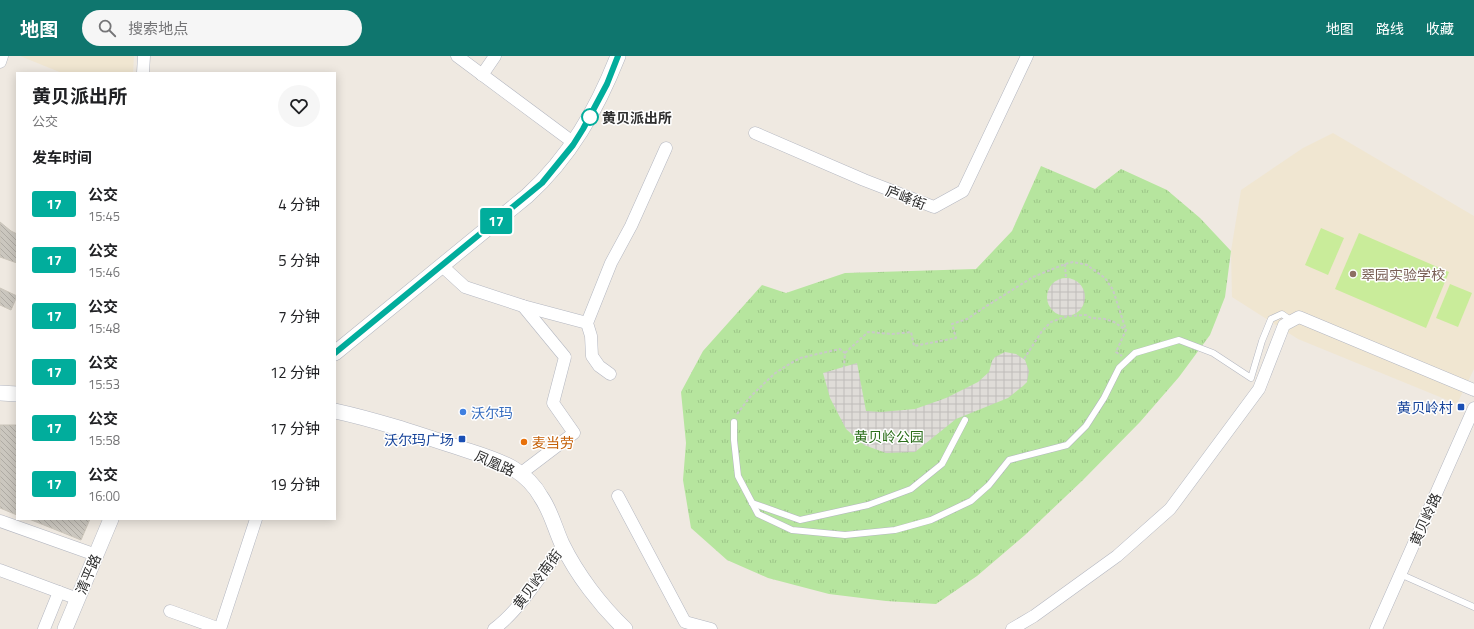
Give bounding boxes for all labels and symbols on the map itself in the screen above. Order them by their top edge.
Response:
place label: 黄贝派出所 [602,107,672,128]
marker: 黄贝派出所 [581,108,599,126]
street label: 庐峰街 [883,180,929,214]
line badge: 17 [478,208,514,234]
place label: 翠园实验学校 [1361,264,1445,285]
marker: 翠园实验学校 [1348,269,1358,279]
place label: 黄贝岭村 [1397,397,1453,418]
place label: 沃尔玛 [471,402,513,423]
marker: 黄贝岭村 [1456,402,1466,412]
marker: 沃尔玛 [458,407,468,417]
park label: 黄贝岭公园 [854,426,924,447]
place label: 沃尔玛广场 [384,429,454,450]
place label: 麦当劳 [532,432,574,453]
marker: 沃尔玛广场 [457,434,467,444]
marker: 麦当劳 [519,437,529,447]
street label: 凤凰路 [472,445,518,481]
street label: 黄贝岭路 [1404,489,1446,549]
street label: 黄贝岭南街 [508,545,566,613]
street label: 清平路 [70,551,106,597]

